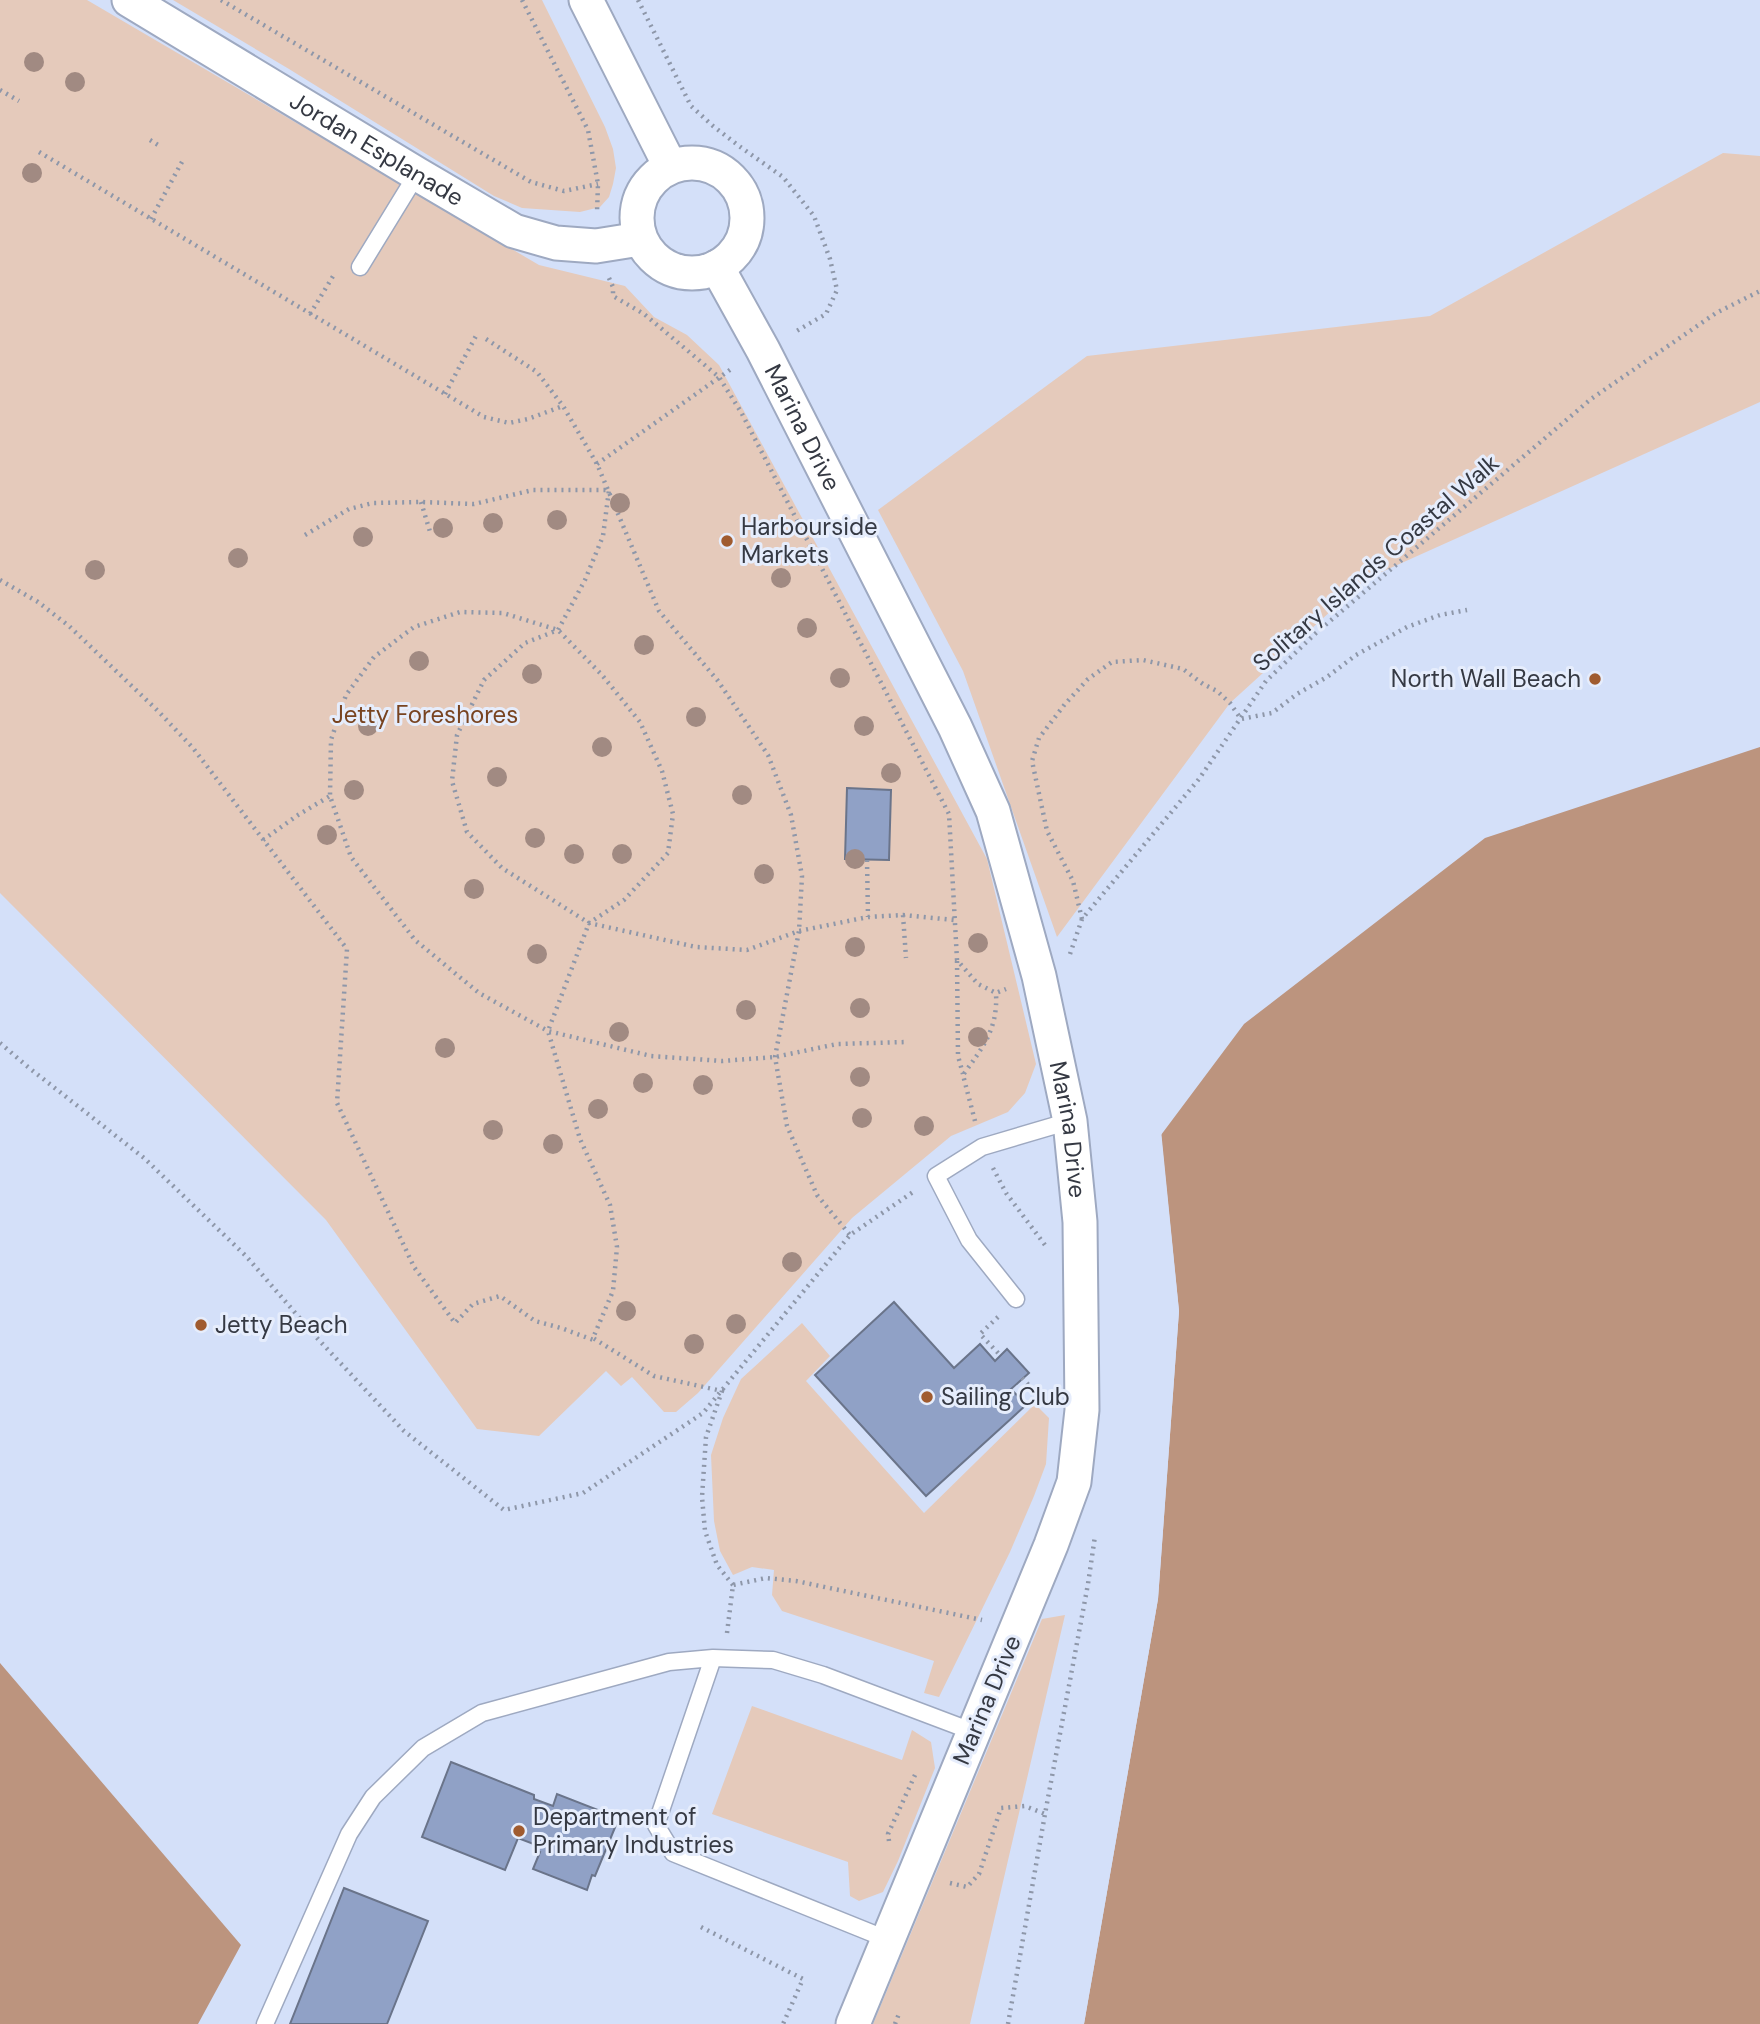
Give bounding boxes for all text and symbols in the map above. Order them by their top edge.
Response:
street label: Jordan Esplanade [284,85,469,213]
street label: Marina Drive [758,359,848,496]
street label: Solitary Islands Coastal Walk [1246,447,1505,678]
place label: Harbourside Markets [741,511,878,570]
marker: Harbourside Markets [719,533,735,549]
place label: North Wall Beach [1391,663,1581,694]
marker: North Wall Beach [1587,671,1603,687]
park label: Jetty Foreshores [332,699,518,730]
street label: Marina Drive [1043,1058,1094,1199]
place label: Jetty Beach [215,1309,347,1340]
marker: Jetty Beach [193,1317,209,1333]
place label: Sailing Club [941,1381,1070,1412]
marker: Sailing Club [919,1389,935,1405]
street label: Marina Drive [945,1630,1028,1769]
place label: Department of Primary Industries [533,1801,734,1860]
marker: Department of Primary Industries [511,1823,527,1839]

